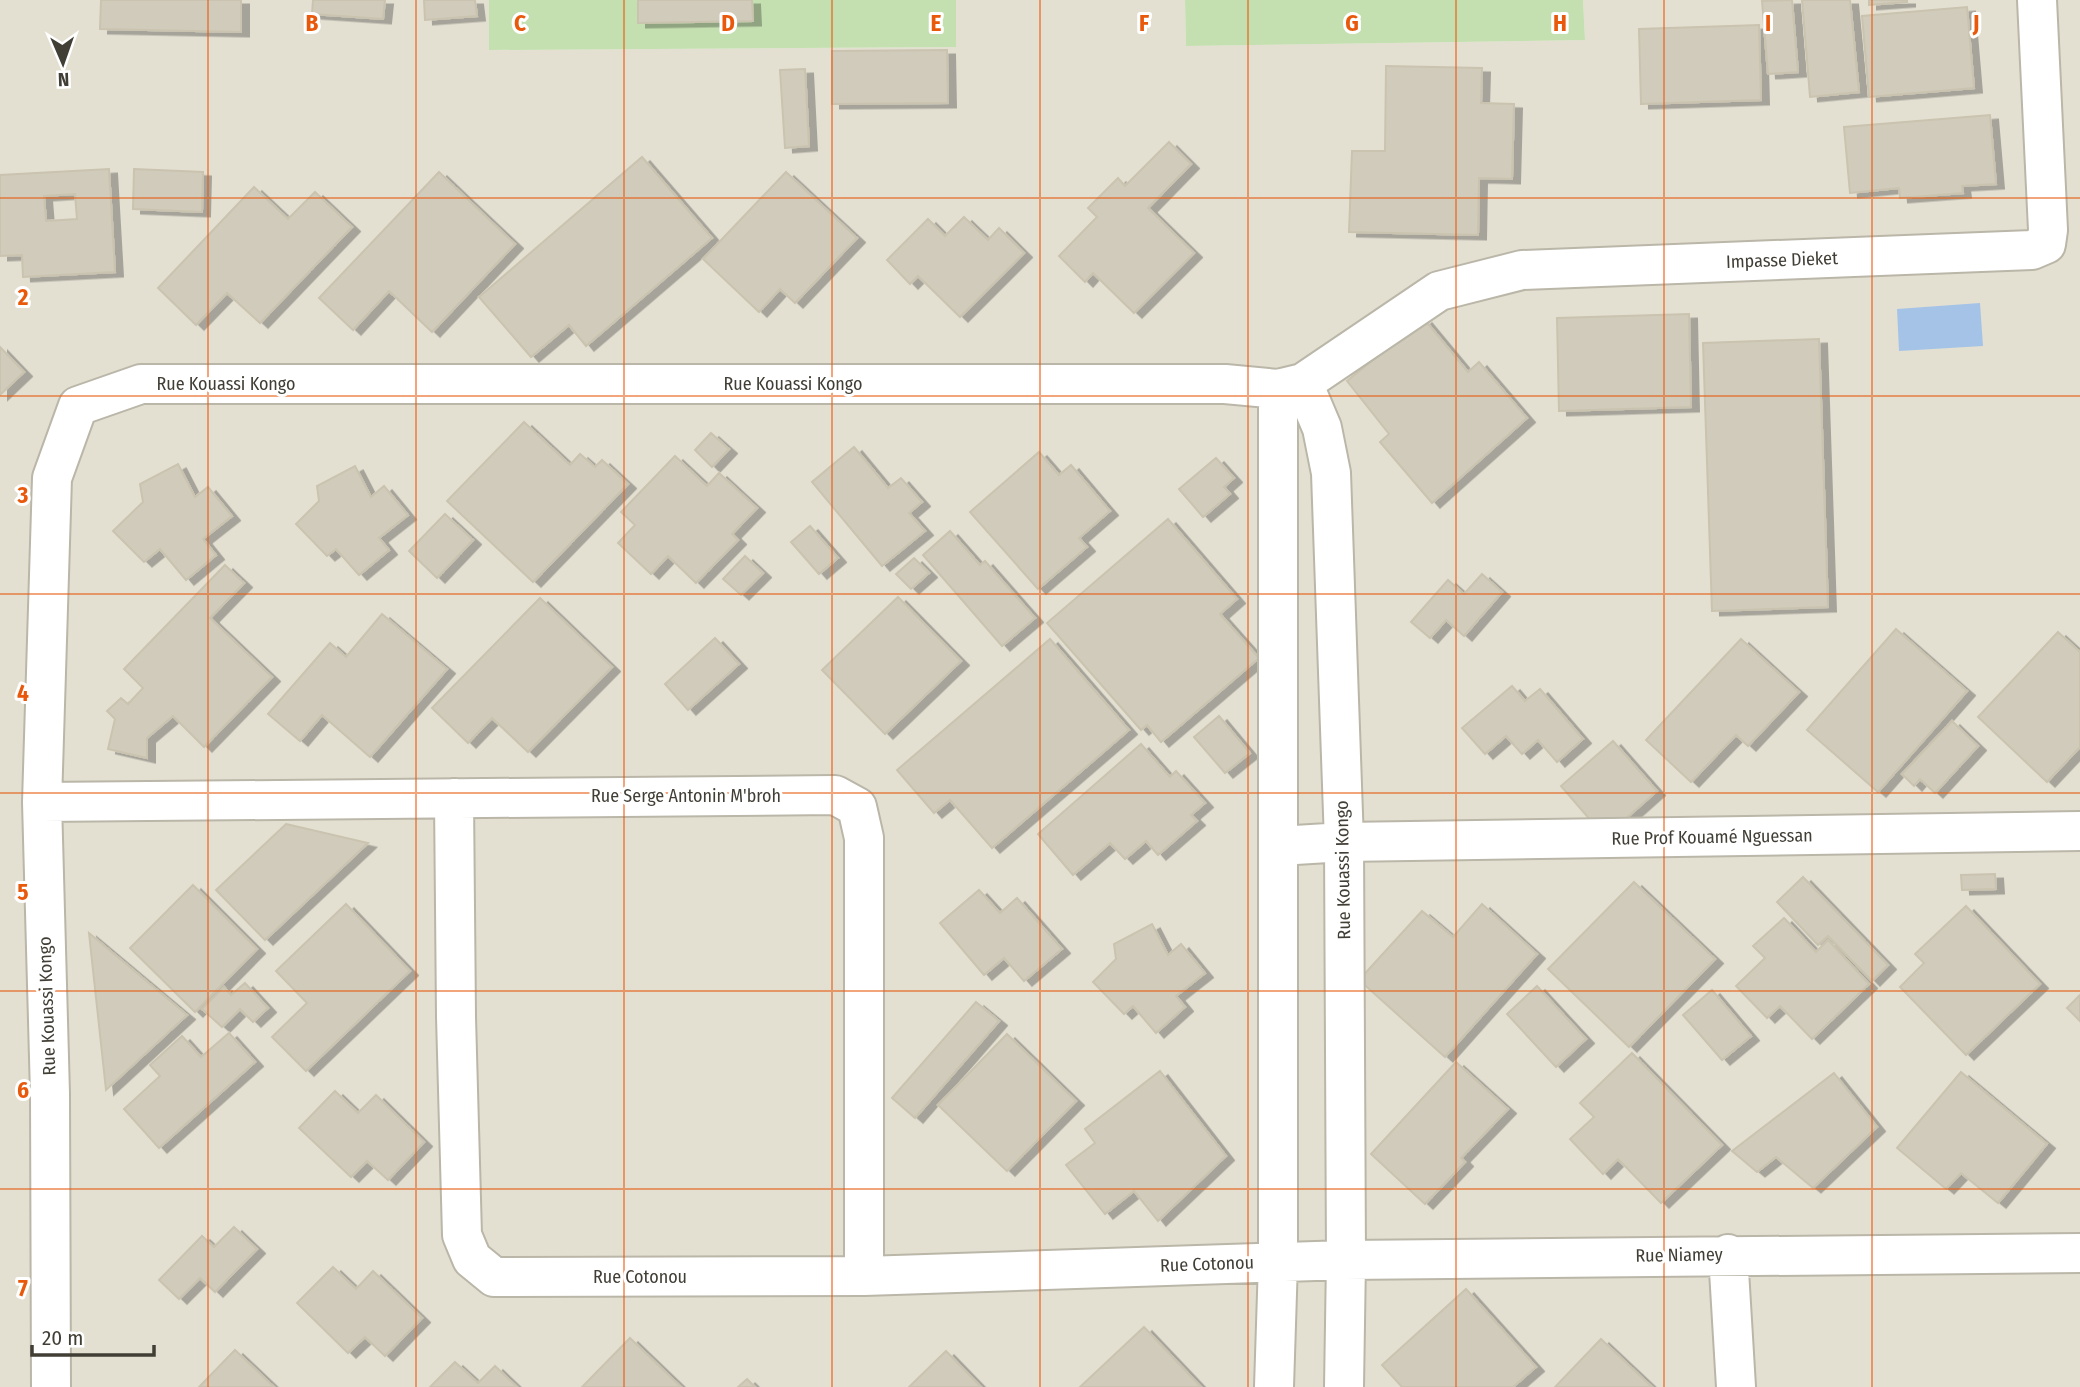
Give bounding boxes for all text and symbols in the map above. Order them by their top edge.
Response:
text: B [306,9,319,37]
text: C [514,9,526,37]
text: D [721,9,735,37]
text: E [931,9,942,37]
text: F [1139,9,1149,37]
text: G [1345,9,1359,37]
text: H [1553,9,1567,37]
text: I [1765,9,1771,37]
text: J [1972,9,1979,37]
north arrow [28,28,98,98]
text: N [57,68,70,91]
street label: Impasse Dieket [1726,247,1838,273]
text: 2 [17,283,29,311]
street label: Rue Kouassi Kongo [156,373,296,395]
street label: Rue Kouassi Kongo [723,373,863,395]
text: 3 [17,481,29,509]
text: 4 [17,679,29,707]
street label: Rue Serge Antonin M'broh [591,785,781,807]
street label: Rue Kouassi Kongo [1331,800,1355,940]
street label: Rue Prof Kouamé Nguessan [1611,824,1813,850]
text: 5 [17,878,29,906]
street label: Rue Kouassi Kongo [34,936,60,1076]
text: 6 [17,1076,29,1104]
street label: Rue Niamey [1635,1243,1723,1267]
street label: Rue Cotonou [1160,1251,1254,1277]
street label: Rue Cotonou [593,1266,687,1288]
text: 7 [18,1274,28,1302]
scale bar [32,1314,154,1358]
text: 20 m [42,1325,83,1351]

